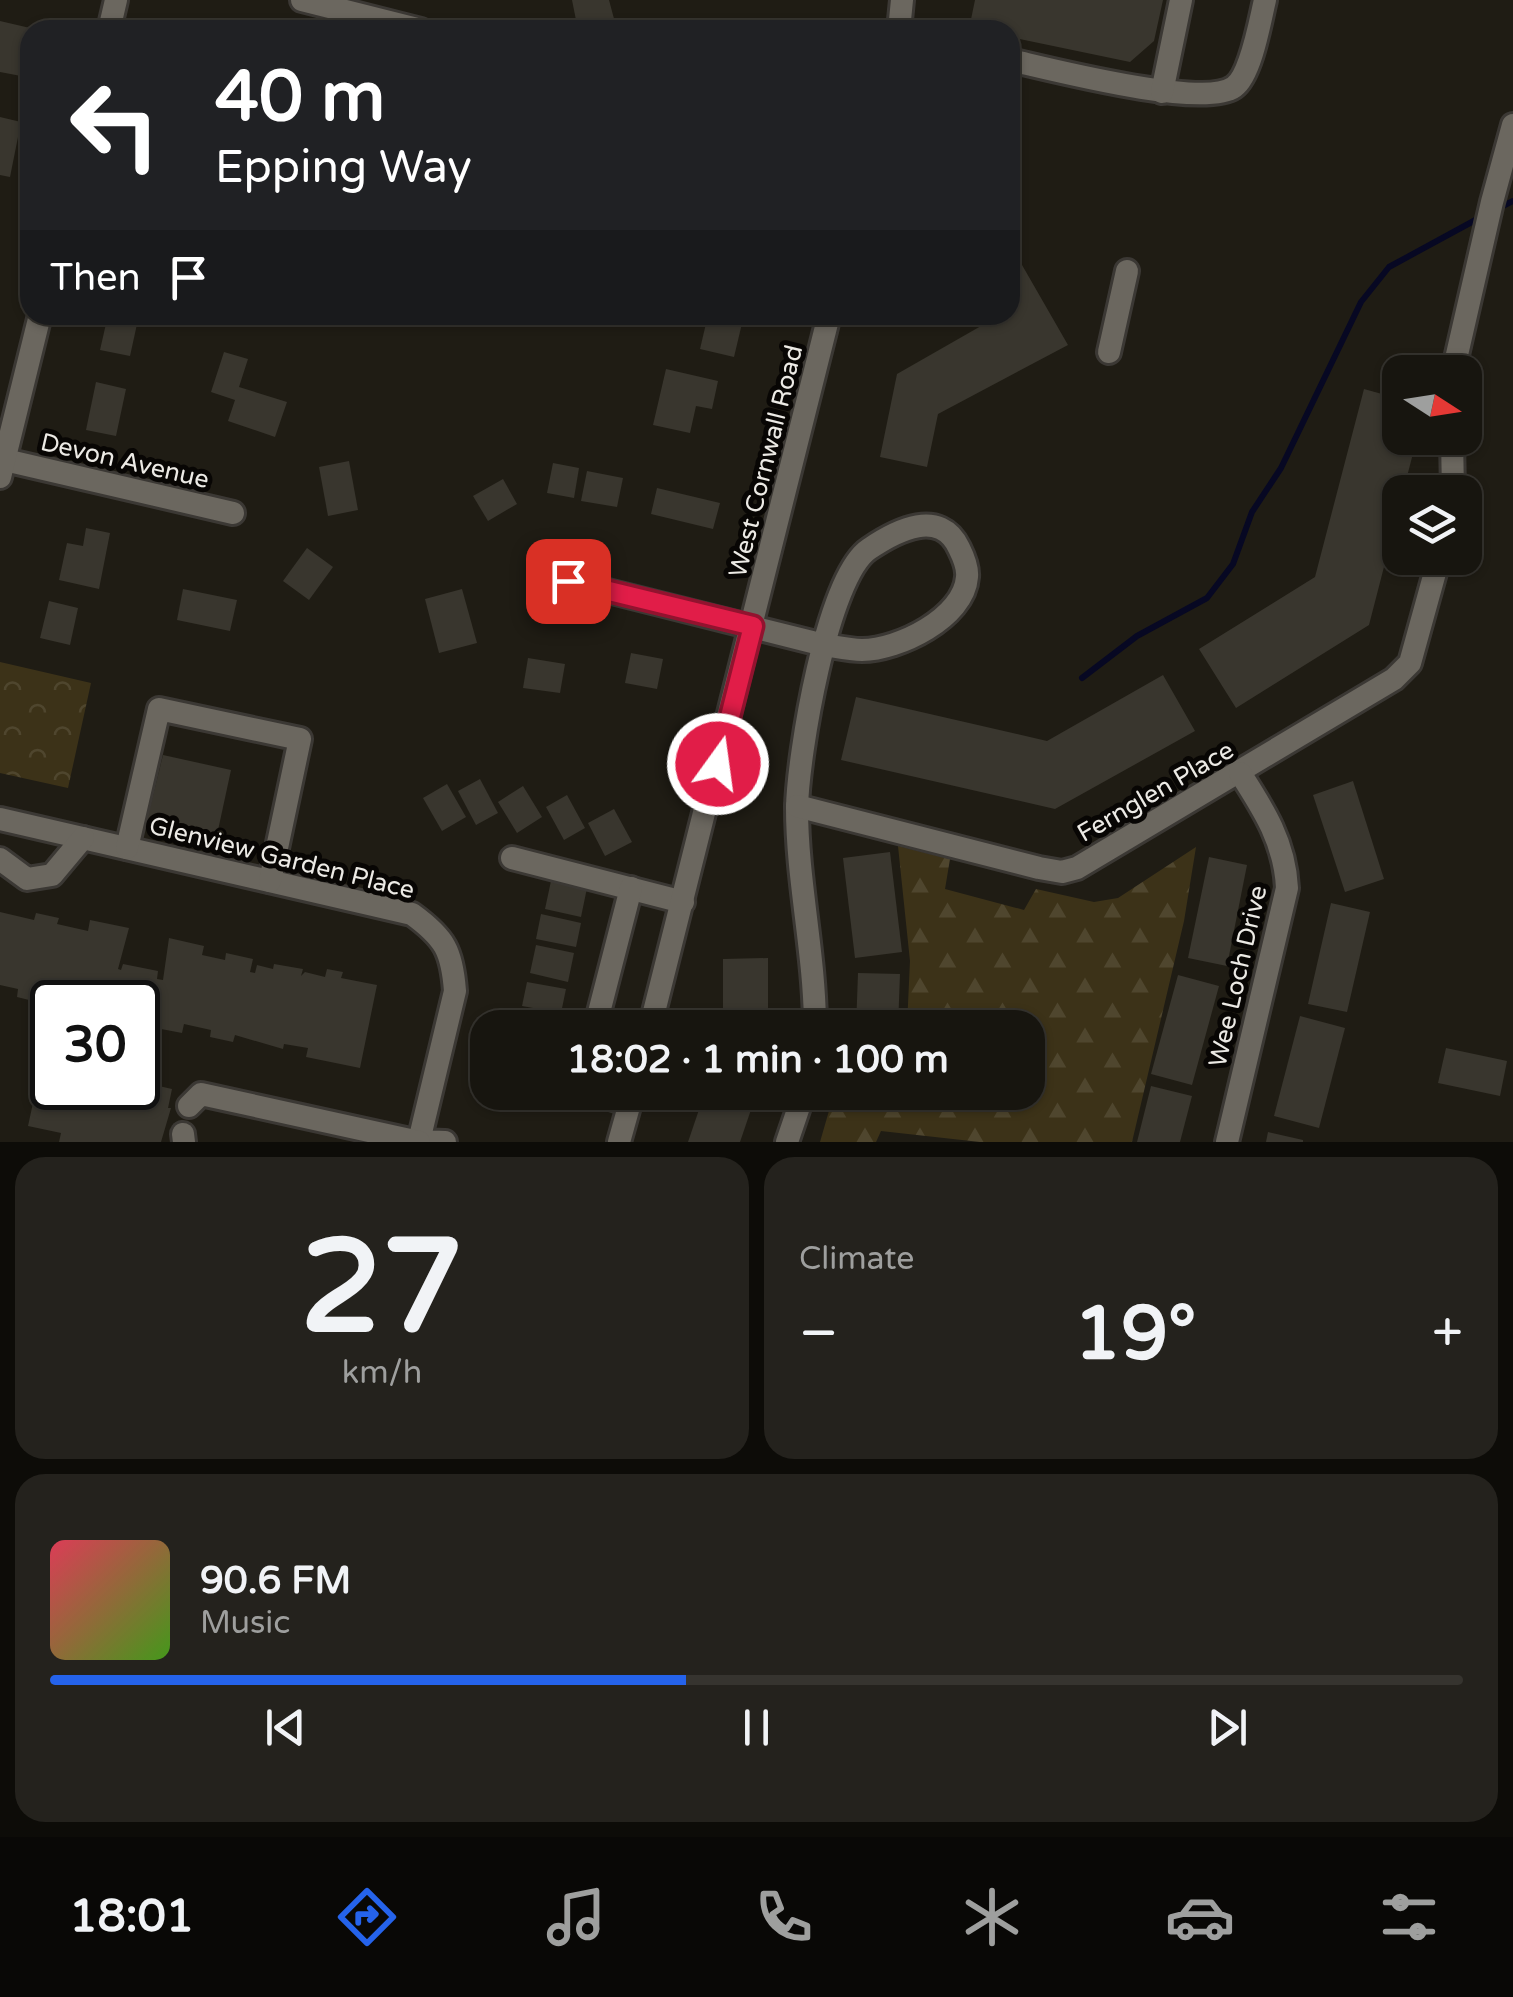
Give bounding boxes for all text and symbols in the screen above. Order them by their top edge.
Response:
text: 40 m [215,56,385,140]
icon: left [50,60,180,190]
text: Epping Way [215,141,472,195]
icon: arrive [161,250,216,305]
text: Then [50,255,141,301]
street label: West Cornwall Road [723,342,809,581]
north arrow [1382,355,1482,455]
map controls [1382,355,1482,575]
street label: Devon Avenue [38,427,212,495]
button: layers [1382,475,1482,575]
pin [526,539,611,624]
icon: arrive [541,554,596,609]
position arrow [666,712,770,816]
street label: Fernglen Place [1072,735,1239,849]
street label: Glenview Garden Place [146,810,417,905]
street label: Wee Loch Drive [1203,883,1273,1070]
speed limit sign: 30 [30,980,160,1110]
text: 18:02 · 1 min · 100 m [566,1037,949,1083]
text: 27 [300,1211,464,1367]
text: Climate [799,1240,914,1278]
text: 19° [1074,1289,1196,1379]
text: − [799,1301,838,1367]
text: + [1432,1301,1463,1367]
text: km/h [342,1354,422,1392]
text: 90.6 FM [200,1558,351,1604]
text: Music [200,1604,290,1642]
icon: previous [258,1700,313,1755]
icon: pause [729,1700,784,1755]
icon: next [1200,1700,1255,1755]
icon: directions [332,1882,402,1952]
icon: music [541,1882,611,1952]
icon: phone [749,1882,819,1952]
icon: climate [957,1882,1027,1952]
icon: car [1165,1882,1235,1952]
icon: filters [1374,1882,1444,1952]
text: 18:01 [69,1890,194,1944]

